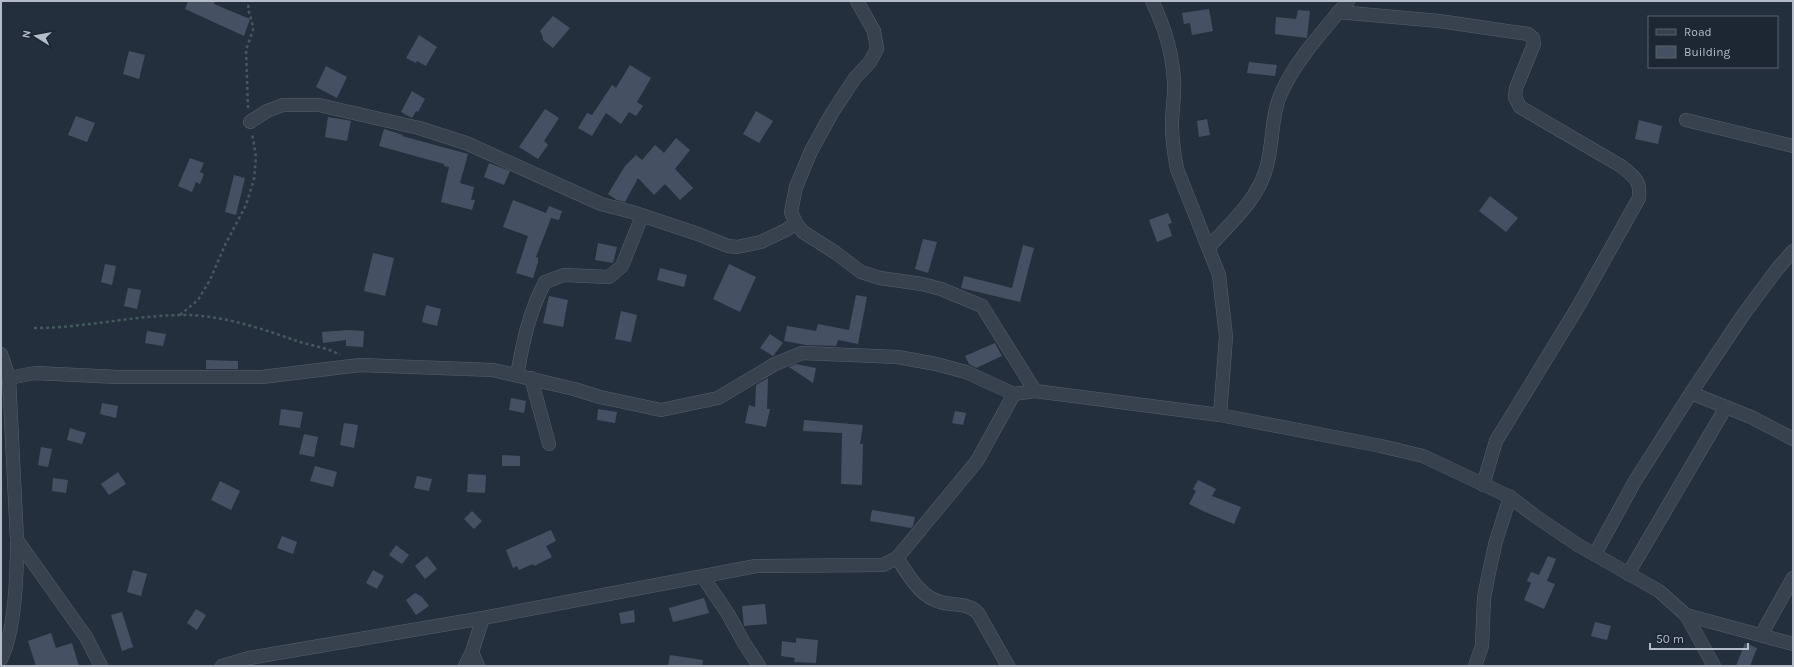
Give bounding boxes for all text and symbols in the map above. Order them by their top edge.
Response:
north arrow [16,16,56,56]
legend [1648,16,1778,68]
text: Road [1684,25,1712,39]
text: N [20,29,34,39]
text: Building [1684,45,1731,59]
scale bar [1650,625,1748,651]
text: 50 m [1656,632,1684,646]

